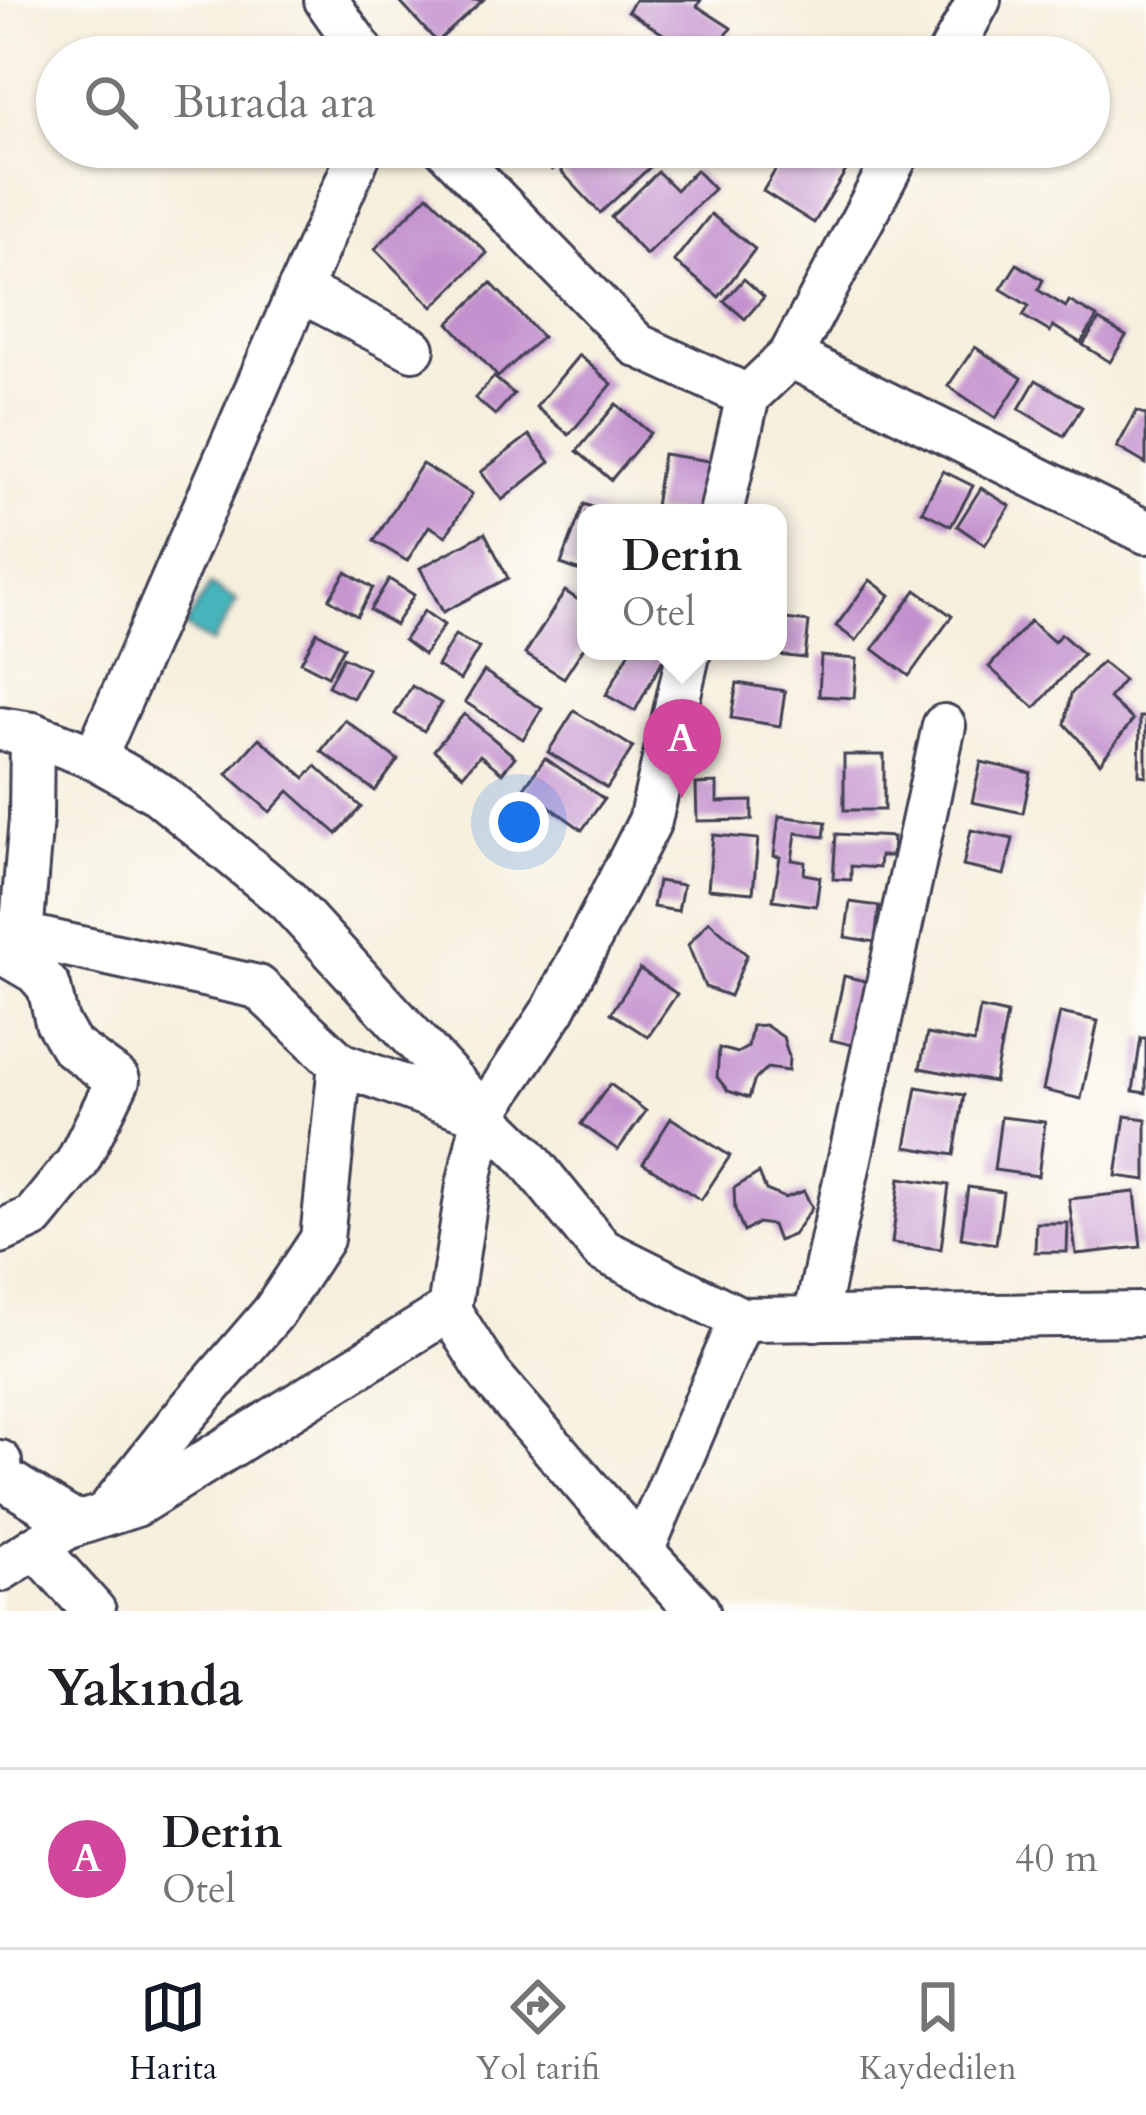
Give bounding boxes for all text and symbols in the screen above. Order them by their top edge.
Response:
search box [36,36,1110,168]
icon: search [78,69,144,135]
text: Burada ara [174,72,376,133]
popup [577,504,787,660]
text: Derin [622,525,742,586]
text: Otel [622,586,696,639]
pin: A [643,699,721,798]
your location [489,792,549,852]
text: Yakında [48,1654,243,1724]
text: Derin [162,1802,282,1863]
text: A [72,1832,102,1885]
text: 40 m [1015,1832,1098,1885]
text: Otel [162,1863,236,1916]
tab: Harita [129,1974,217,2091]
tab: Yol tarifi [476,1974,600,2091]
tab: Kaydedilen [859,1974,1017,2091]

